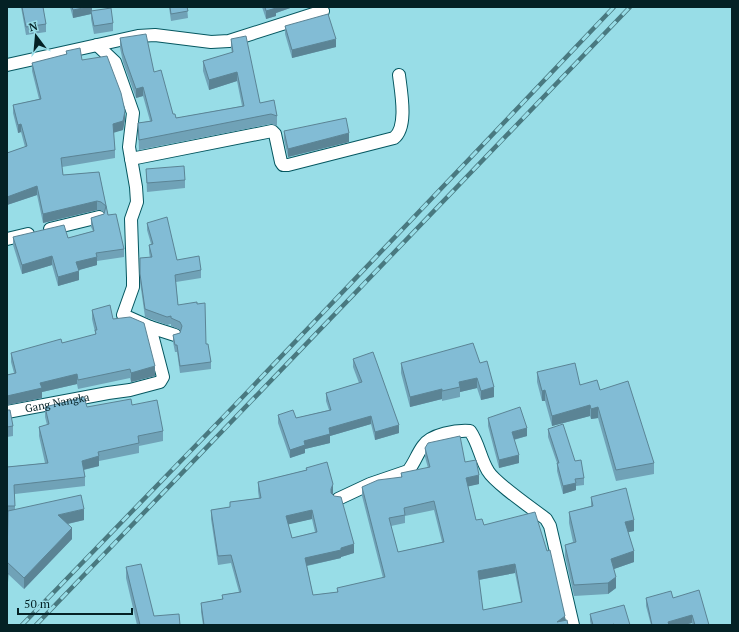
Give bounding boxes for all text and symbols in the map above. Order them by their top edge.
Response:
north arrow [16,16,56,56]
text: N [27,18,40,34]
street label: Gang Nangka [24,390,91,415]
scale bar [18,590,132,616]
text: 50 m [24,596,51,611]

